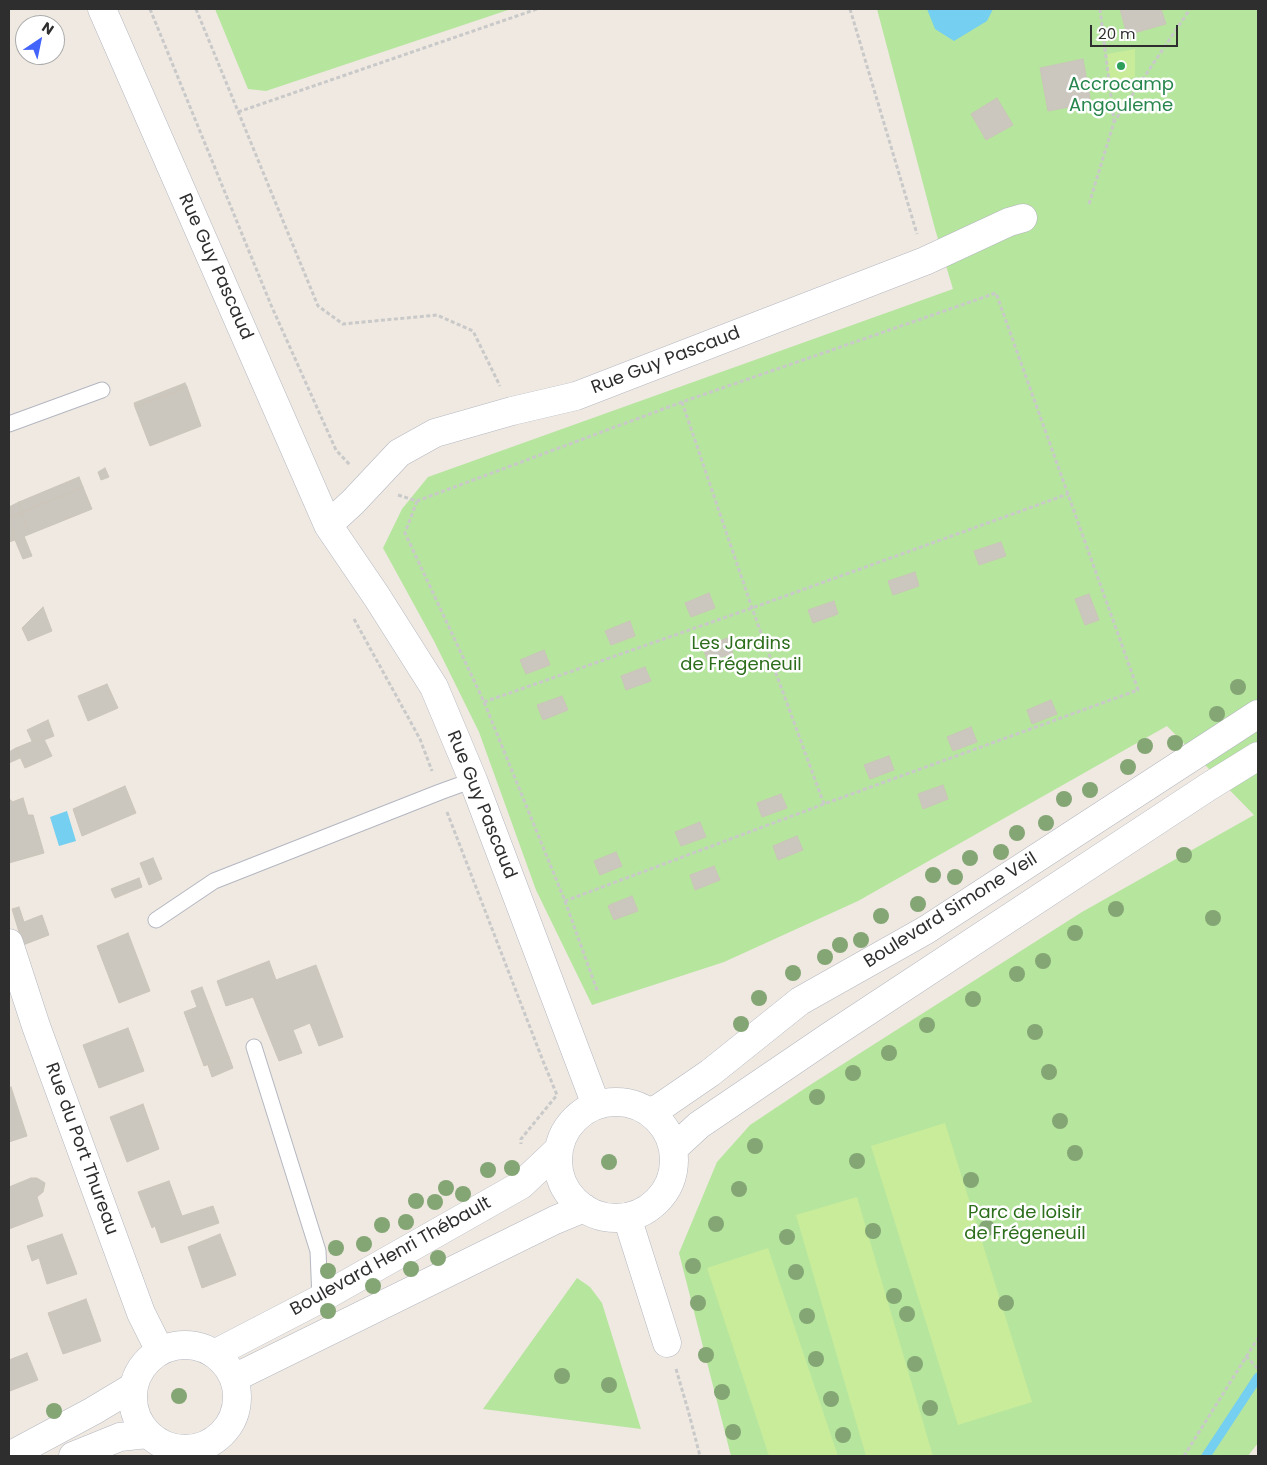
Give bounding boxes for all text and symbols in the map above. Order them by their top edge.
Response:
north arrow [15,15,65,65]
scale bar [1092,15,1180,47]
text: N [38,17,58,40]
text: 20 m [1098,23,1136,44]
marker: Accrocamp Angouleme [1115,60,1127,72]
place label: Accrocamp Angouleme [1068,74,1174,116]
street label: Rue Guy Pascaud [173,191,257,343]
street label: Rue Guy Pascaud [589,323,743,399]
park label: Les Jardins de Frégeneuil [680,633,802,676]
street label: Rue Guy Pascaud [441,728,521,882]
street label: Boulevard Simone Veil [860,849,1042,973]
street label: Rue du Port Thureau [40,1060,122,1238]
street label: Boulevard Henri Thébault [287,1193,495,1321]
park label: Parc de loisir de Frégeneuil [964,1202,1086,1244]

